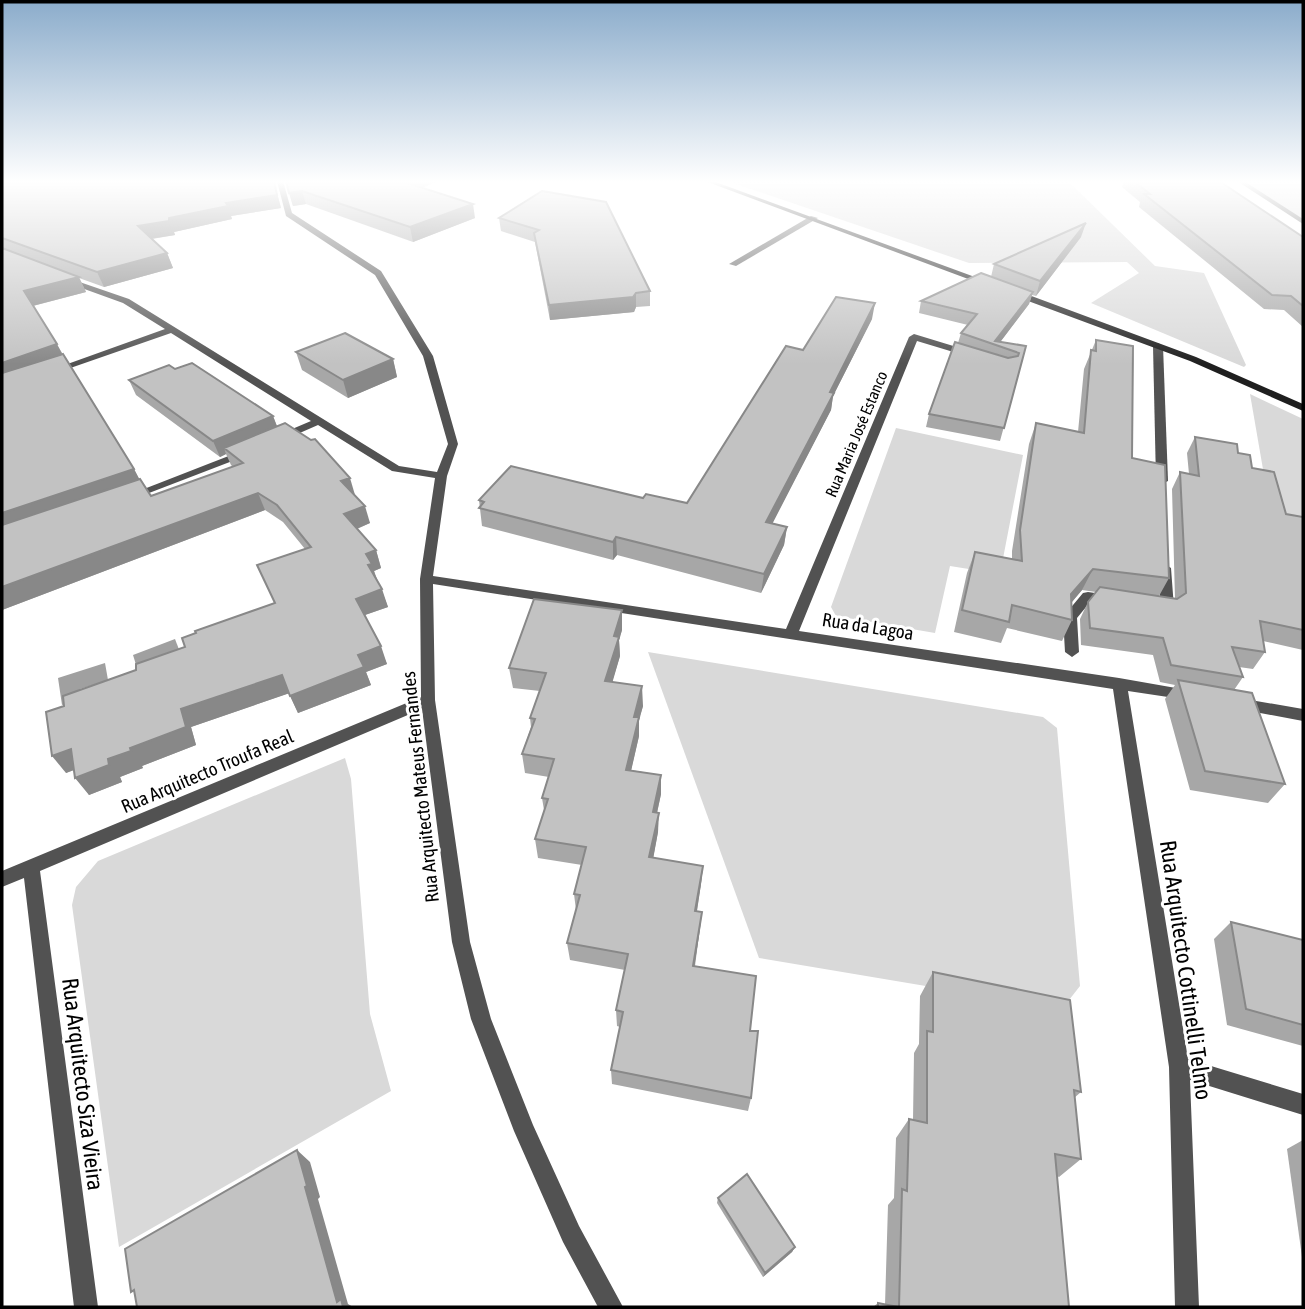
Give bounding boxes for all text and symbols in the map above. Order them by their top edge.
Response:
street label: Rua Maria José Estanco [821,368,891,500]
street label: Rua da Lagoa [821,608,915,644]
street label: Rua Arquitecto Mateus Fernandes [397,670,443,904]
street label: Rua Arquitecto Troufa Real [118,725,296,817]
street label: Rua Arquitecto Cottinelli Telmo [1155,838,1217,1102]
street label: Rua Arquitecto Siza Vieira [57,976,109,1192]

